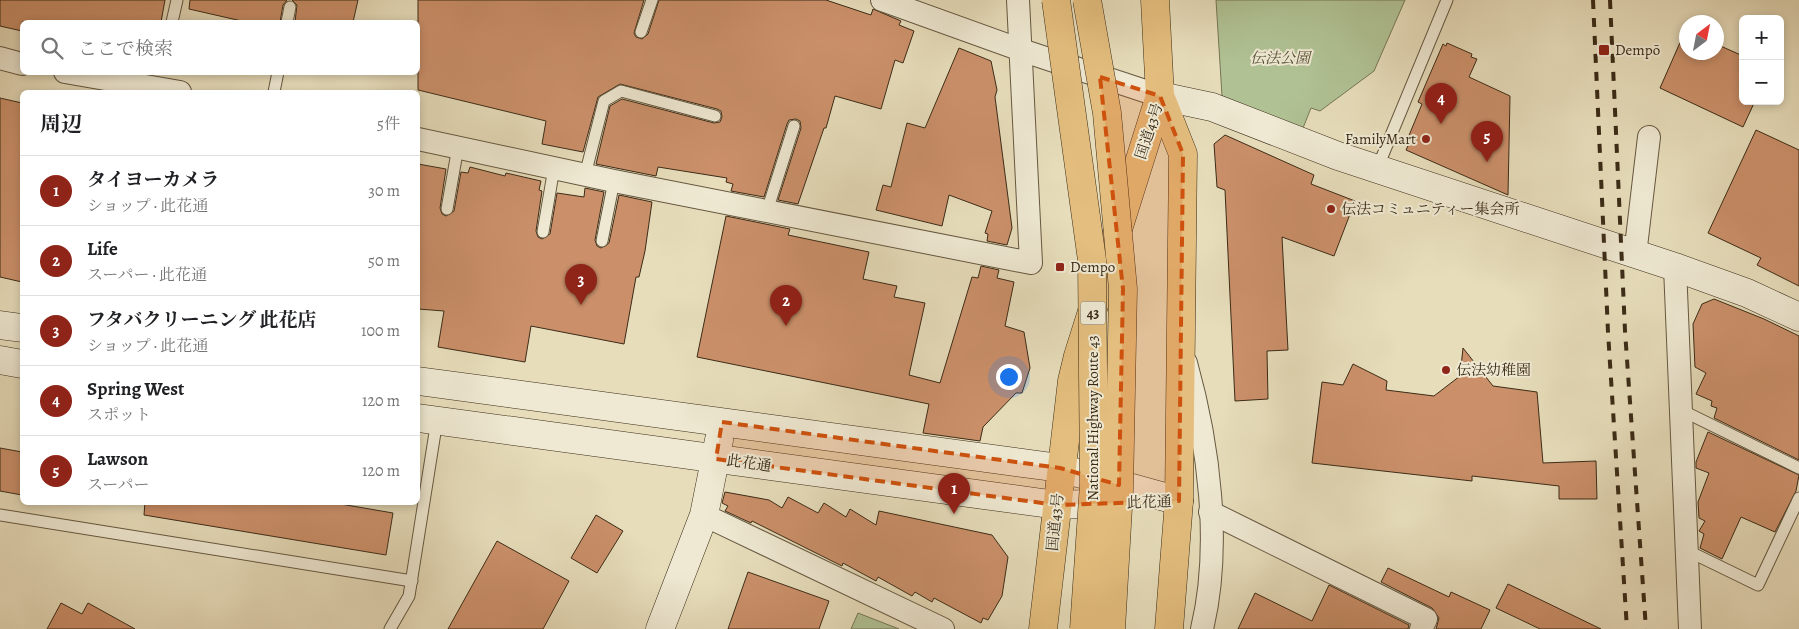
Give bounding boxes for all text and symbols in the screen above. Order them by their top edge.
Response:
north arrow [1679,15,1724,60]
map controls [1739,15,1784,105]
button: + [1739,15,1784,60]
search box [20,20,420,75]
icon: search [38,34,66,62]
text: ここで検索 [78,36,173,62]
place label: Dempō [1615,40,1660,60]
marker: Dempō [1597,43,1611,57]
park label: 伝法公園 [1250,48,1313,68]
button: − [1739,60,1784,105]
pin: 4 [1425,83,1457,124]
street label: 国道43号 [1131,100,1167,162]
text: 周辺 [40,110,82,138]
text: 5件 [377,113,400,135]
pin: 5 [1471,121,1503,162]
place label: FamilyMart [1345,129,1416,149]
marker: FamilyMart [1420,133,1432,145]
text: タイヨーカメラ [87,167,219,193]
text: 1 [53,180,59,202]
text: 30 m [368,180,400,202]
text: ショップ · 此花通 [87,195,208,217]
place label: 伝法コミュニティー集会所 [1341,199,1520,219]
marker: 伝法コミュニティー集会所 [1325,203,1337,215]
text: Life [87,236,118,262]
text: 2 [52,250,60,272]
text: 50 m [368,250,400,272]
place label: Dempo [1070,257,1115,277]
marker: Dempo [1054,261,1066,273]
text: スーパー · 此花通 [87,264,207,286]
pin: 3 [565,264,597,305]
pin: 2 [770,285,802,326]
road number: 43 [1080,302,1106,324]
text: フタバクリーニング 此花店 [87,307,316,333]
text: 3 [53,320,59,342]
text: 100 m [361,320,400,342]
text: ショップ · 此花通 [87,335,208,357]
street label: National Highway Route 43 [1083,335,1103,501]
place label: 伝法幼稚園 [1456,360,1531,380]
your location [996,364,1022,390]
marker: 伝法幼稚園 [1440,364,1452,376]
text: Spring West [87,376,184,402]
text: 4 [52,390,60,412]
text: 120 m [362,390,400,412]
text: スポット [87,404,151,426]
text: Lawson [87,446,148,472]
street label: 此花通 [725,450,773,476]
text: 5 [53,460,59,482]
text: 120 m [362,460,400,482]
pin: 1 [938,473,970,514]
text: スーパー [87,474,149,496]
street label: 此花通 [1126,491,1172,513]
street label: 国道43号 [1042,492,1068,552]

